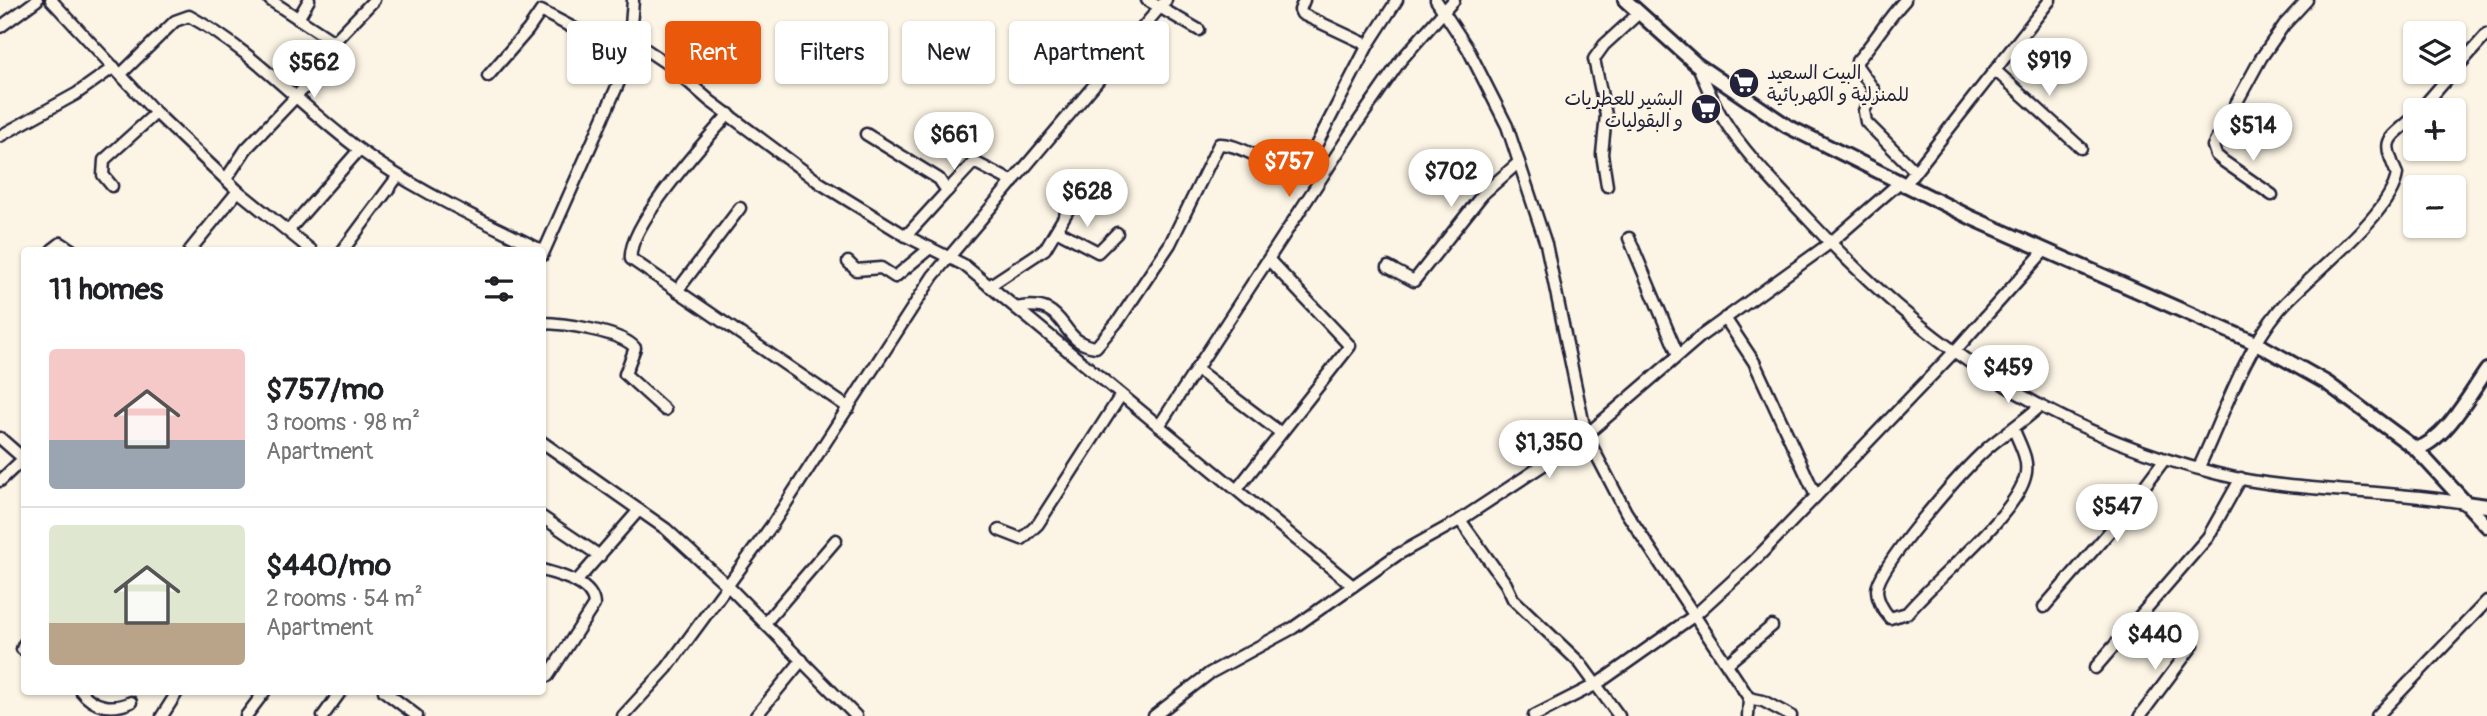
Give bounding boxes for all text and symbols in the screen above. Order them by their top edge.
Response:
chip: Buy [567,21,651,84]
chip: Rent [665,21,761,84]
chip: Filters [775,21,888,84]
chip: New [902,21,995,84]
chip: Apartment [1009,21,1169,84]
map controls [2403,21,2466,238]
button: layers [2403,21,2466,84]
pin: $919 [2008,38,2090,98]
pin: $562 [273,41,355,100]
text: $919 [2026,46,2072,75]
text: $562 [288,48,340,77]
place label: البيت السعيد للمنزلية و الكهربائية [1767,61,1909,107]
supermarket icon: البيت السعيد للمنزلية و الكهربائية [1727,66,1761,100]
place label: البشير للعطريات و البقوليات [1564,87,1683,133]
supermarket icon: البشير للعطريات و البقوليات [1689,92,1723,126]
button: + [2403,98,2466,161]
pin: $514 [2212,104,2294,163]
text: $514 [2229,111,2277,140]
pin: $661 [913,113,995,172]
text: $661 [930,120,978,149]
pin: $757 [1248,140,1330,199]
text: $757 [1264,147,1314,176]
pin: $702 [1410,150,1492,209]
text: $702 [1424,157,1478,186]
pin: $628 [1046,170,1128,229]
button: − [2403,175,2466,238]
text: $628 [1062,177,1112,206]
icon: filters [480,270,518,308]
text: 11 homes [49,271,163,308]
pin: $459 [1967,346,2049,405]
text: $459 [1983,353,2033,382]
text: $757/mo [266,371,384,408]
icon: home [105,377,189,461]
text: 3 rooms · 98 m² [266,408,420,437]
pin: $1,350 [1492,420,1606,480]
text: $1,350 [1515,428,1583,457]
text: Apartment [266,437,373,466]
pin: $547 [2076,484,2158,544]
text: $547 [2092,492,2142,521]
text: $440/mo [266,547,391,584]
icon: home [105,553,189,637]
text: 2 rooms · 54 m² [266,584,423,613]
pin: $440 [2114,612,2196,672]
text: Apartment [266,613,373,642]
text: $440 [2128,620,2182,649]

